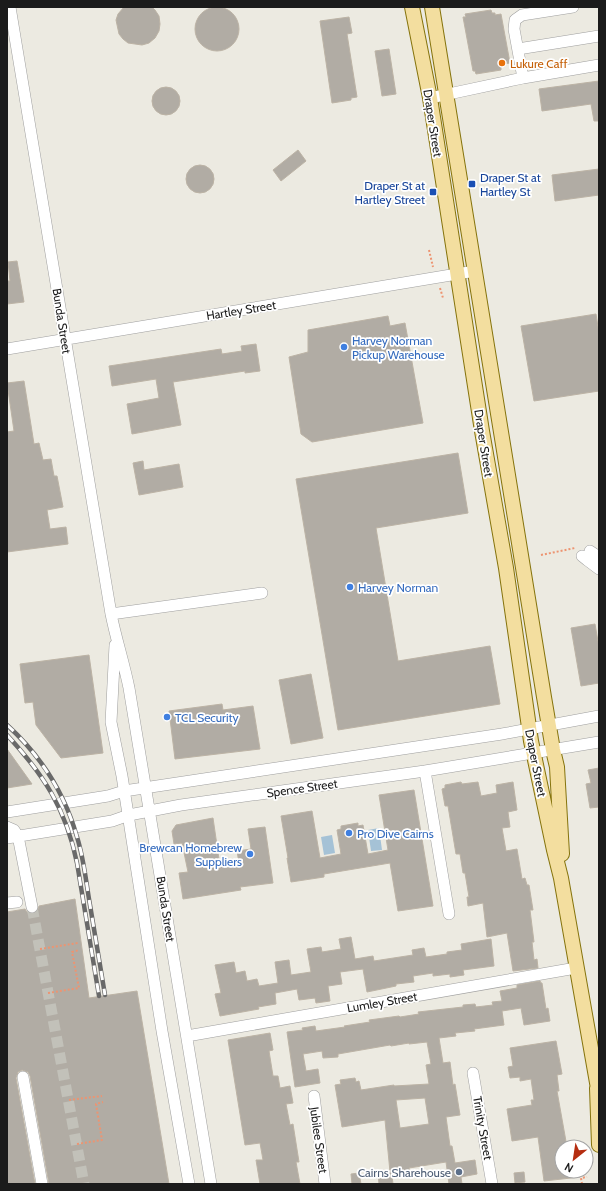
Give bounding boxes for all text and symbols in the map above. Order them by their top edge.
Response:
place label: Lukure Caff [510,56,567,71]
marker: Lukure Caff [497,58,507,68]
street label: Draper Street [420,88,446,158]
place label: Draper St at Hartley St [480,170,541,199]
place label: Draper St at Hartley Street [355,178,425,207]
marker: Draper St at Hartley St [467,179,477,189]
marker: Draper St at Hartley Street [428,187,438,197]
street label: Bunda Street [49,287,75,355]
street label: Hartley Street [205,297,277,323]
place label: Harvey Norman Pickup Warehouse [352,333,445,362]
marker: Harvey Norman Pickup Warehouse [339,342,349,352]
street label: Draper Street [471,408,497,478]
place label: Harvey Norman [358,580,439,595]
marker: Harvey Norman [345,582,355,592]
place label: TCL Security [175,710,239,725]
marker: TCL Security [162,712,172,722]
street label: Draper Street [522,728,550,798]
street label: Spence Street [266,776,338,800]
place label: Pro Dive Cairns [357,826,434,841]
marker: Pro Dive Cairns [344,828,354,838]
place label: Brewcan Homebrew Suppliers [139,840,242,869]
marker: Brewcan Homebrew Suppliers [245,849,255,859]
street label: Bunda Street [153,875,179,943]
street label: Lumley Street [346,988,418,1016]
street label: Trinity Street [470,1095,496,1161]
street label: Jubilee Street [307,1105,331,1174]
north arrow [554,1139,594,1179]
text: N [562,1160,576,1176]
place label: Cairns Sharehouse [358,1165,451,1180]
marker: Cairns Sharehouse [454,1167,464,1177]

